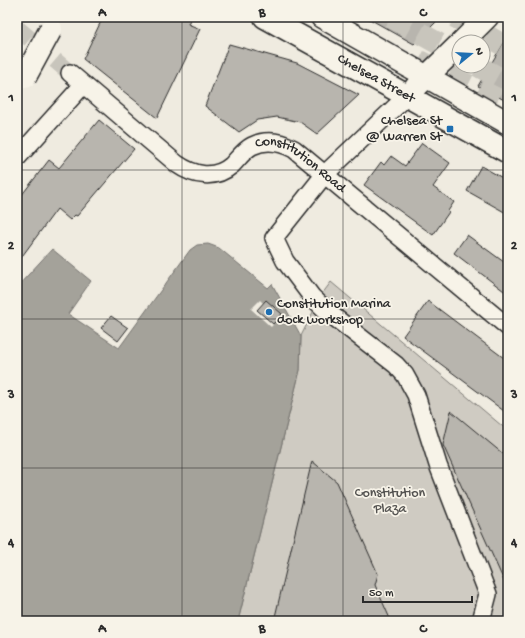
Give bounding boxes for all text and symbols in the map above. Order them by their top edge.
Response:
text: A [97,6,107,21]
text: B [258,6,267,21]
text: C [418,6,428,21]
north arrow [451,34,491,74]
text: N [472,46,485,57]
street label: Chelsea Street [334,50,419,108]
text: 1 [7,91,14,106]
text: 1 [510,91,517,106]
place label: Chelsea St @ Warren St [366,113,443,146]
marker: Chelsea St @ Warren St [445,124,455,134]
street label: Constitution Road [253,133,350,198]
text: 2 [8,239,15,254]
text: 2 [511,239,518,254]
place label: Constitution Marina dock workshop [277,296,392,329]
marker: Constitution Marina dock workshop [264,307,274,317]
text: 3 [7,388,15,403]
text: 3 [510,388,518,403]
park label: Constitution Plaza [355,485,426,518]
text: 4 [7,536,15,551]
text: 4 [510,536,518,551]
scale bar [363,578,472,604]
text: 50 m [369,587,394,601]
text: A [97,622,107,637]
text: B [258,622,267,637]
text: C [418,622,428,637]

